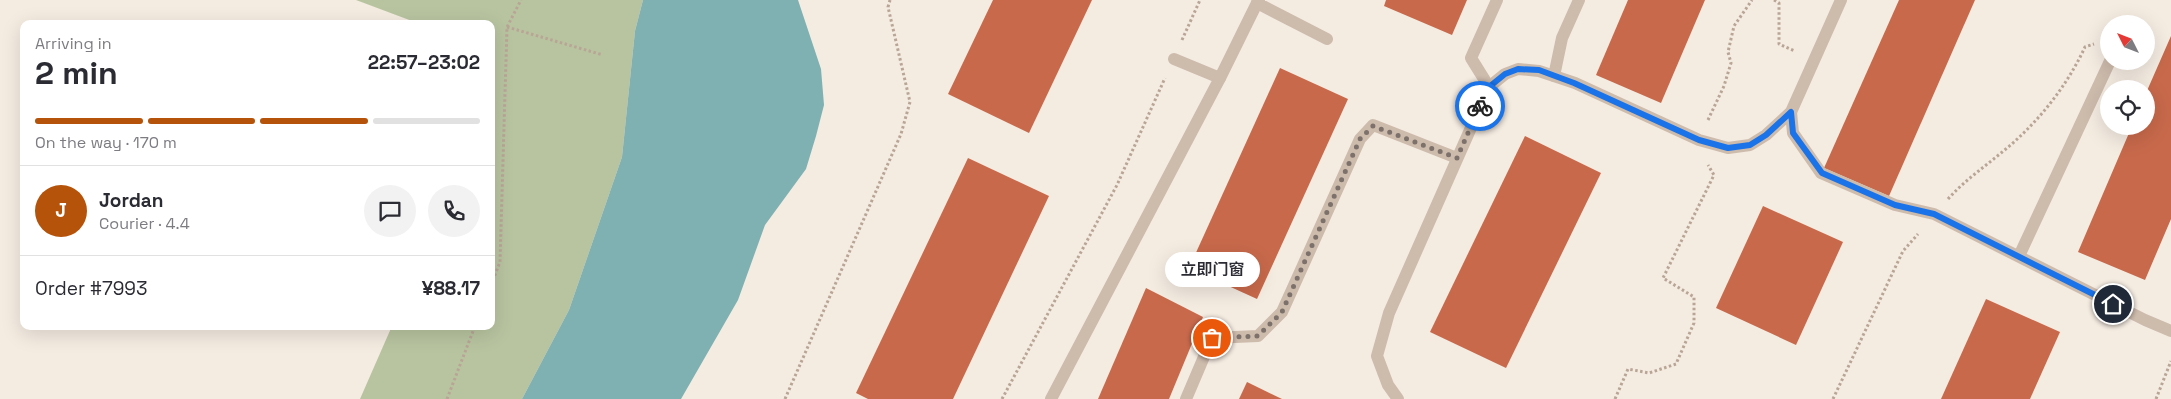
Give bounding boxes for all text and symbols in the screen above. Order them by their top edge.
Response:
north arrow [2100,15,2155,70]
map controls [2100,15,2155,135]
text: Arriving in [35,33,112,54]
text: 22:57–23:02 [368,50,480,75]
text: 2 min [35,53,118,93]
button: locate [2100,80,2155,135]
courier [1455,81,1505,131]
icon: bike [1466,92,1494,120]
text: On the way · 170 m [35,132,177,153]
button: chat [364,185,416,237]
button: phone [428,185,480,237]
text: Jordan [99,188,164,213]
text: J [55,198,67,223]
text: Courier · 4.4 [99,213,190,234]
callout: 立即门窗 [1164,253,1260,288]
text: 立即门窗 [1180,259,1245,280]
text: Order #7993 [35,276,147,301]
text: ¥88.17 [422,276,480,301]
pin [2092,283,2134,325]
icon: home [2099,290,2127,318]
pin [1191,317,1233,359]
icon: bag [1198,324,1226,352]

